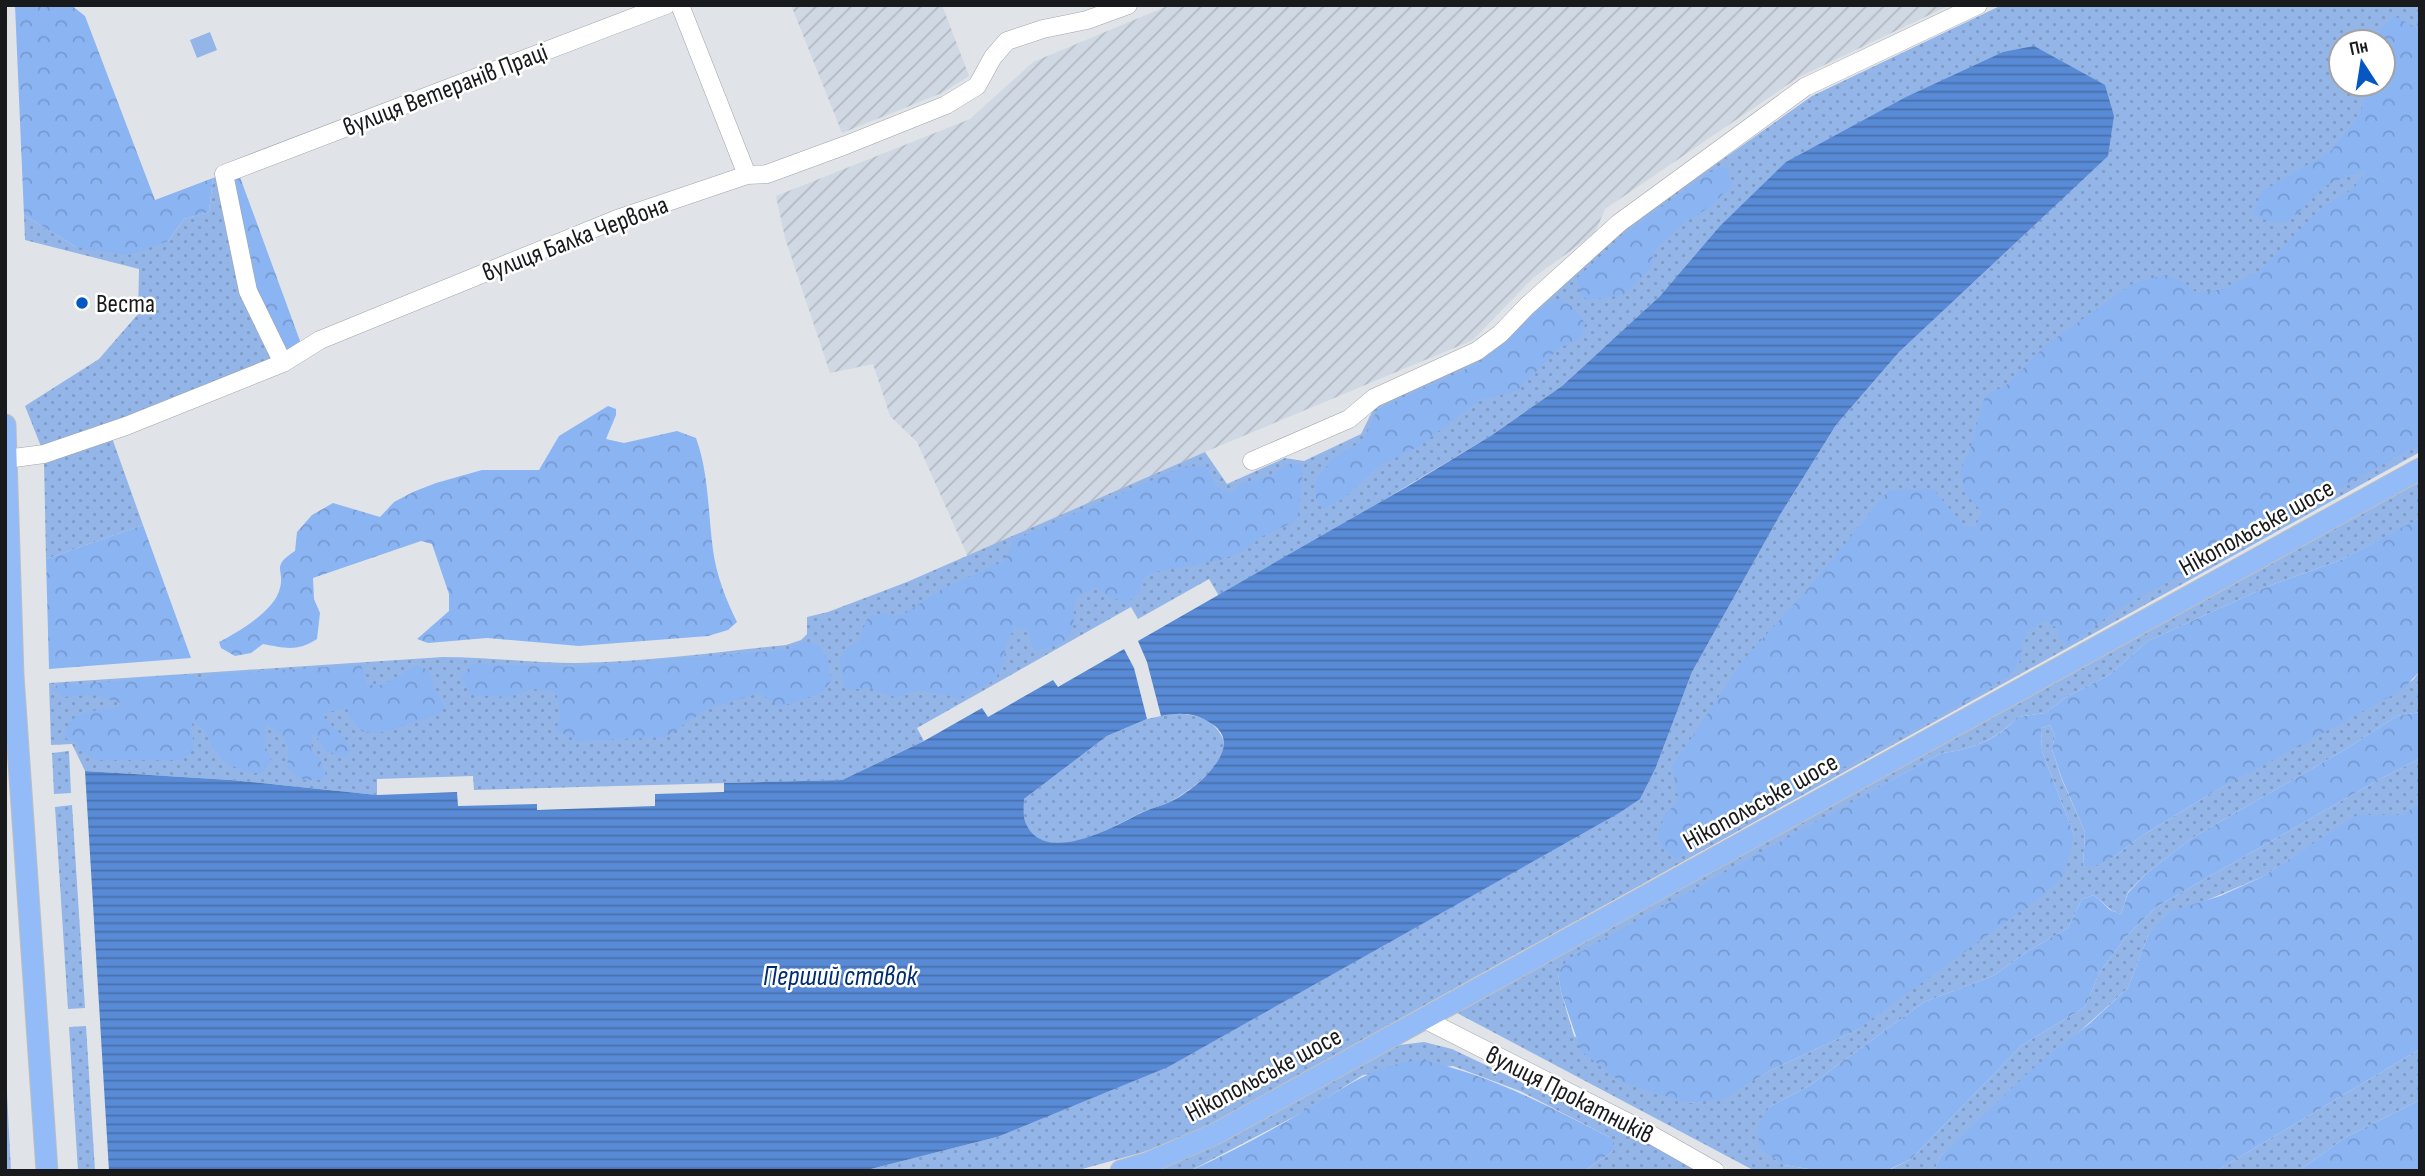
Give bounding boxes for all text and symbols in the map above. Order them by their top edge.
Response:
north arrow [2327,28,2397,98]
text: Пн [2347,35,2370,61]
street label: вулиця Ветеранів Праці [339,37,552,144]
street label: вулиця Балка Червона [478,190,673,289]
place label: Веста [96,289,155,320]
marker: Веста [74,295,90,311]
street label: Нікопольське шосе [2174,473,2339,584]
street label: Нікопольське шосе [1678,747,1843,858]
water label: Перший ставок [763,960,919,993]
street label: Нікопольське шосе [1180,1021,1347,1129]
street label: вулиця Прокатників [1480,1040,1658,1151]

